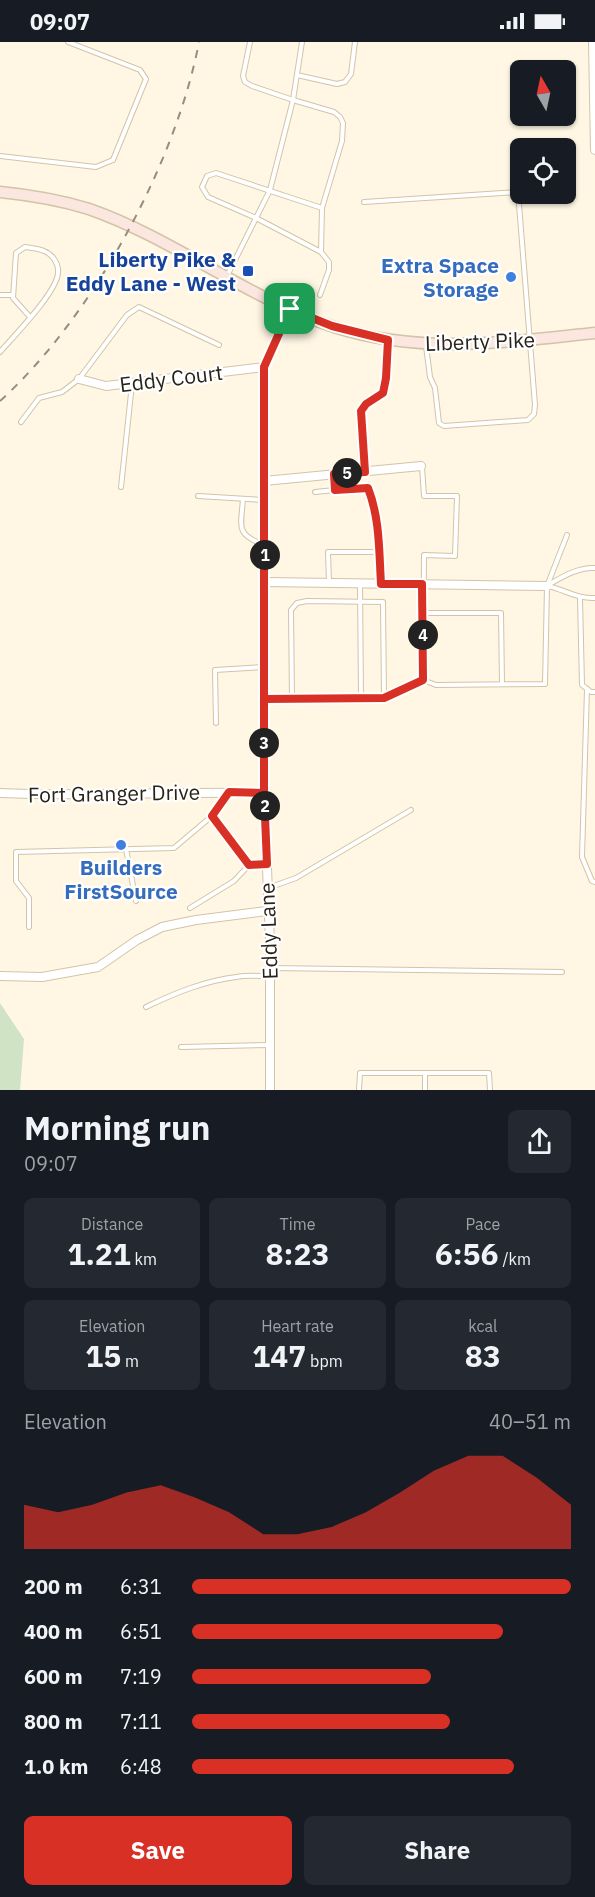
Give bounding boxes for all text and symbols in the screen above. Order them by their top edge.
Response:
text: 09:07 [30,7,90,36]
north arrow [510,60,576,126]
map controls [510,60,576,204]
button: locate [510,138,576,204]
place label: Liberty Pike & Eddy Lane - West [66,245,237,297]
place label: Extra Space Storage [381,251,499,303]
marker: Liberty Pike & Eddy Lane - West [241,264,255,278]
marker: Extra Space Storage [504,270,518,284]
pin [264,283,315,334]
icon: arrive [273,292,306,325]
street label: Liberty Pike [424,325,536,357]
street label: Eddy Court [118,358,224,398]
pin: 5 [332,458,362,488]
text: 5 [342,463,352,483]
pin: 1 [250,540,280,570]
text: 1 [260,545,270,565]
pin: 4 [408,620,438,650]
text: 4 [418,625,428,645]
pin: 3 [249,728,279,758]
text: 3 [259,733,269,753]
street label: Fort Granger Drive [28,777,200,809]
pin: 2 [250,791,280,821]
text: 2 [260,796,270,816]
marker: Builders FirstSource [114,838,128,852]
place label: Builders FirstSource [64,853,178,905]
street label: Eddy Lane [252,882,284,980]
text: Morning run [24,1106,210,1149]
button: share [508,1110,571,1173]
text: 09:07 [24,1150,78,1177]
text: Distance [81,1214,143,1234]
text: Time [280,1214,315,1234]
text: Pace [465,1214,500,1234]
text: 1.21 [67,1234,131,1273]
text: 8:23 [266,1234,329,1273]
text: 6:56 [435,1234,499,1273]
text: km [131,1249,157,1269]
text: /km [499,1249,531,1269]
text: Elevation [79,1316,145,1336]
text: Heart rate [261,1316,334,1336]
text: kcal [468,1316,497,1336]
text: 15 [85,1336,121,1375]
text: 147 [252,1336,306,1375]
text: 83 [465,1336,501,1375]
text: m [121,1351,139,1371]
text: bpm [306,1351,343,1371]
text: Elevation [24,1408,107,1435]
text: 40–51 m [489,1408,571,1435]
text: 200 m [24,1573,83,1600]
text: 6:31 [120,1573,162,1600]
text: 400 m [24,1618,83,1645]
text: 6:51 [120,1618,162,1645]
text: 600 m [24,1663,83,1690]
text: 7:19 [120,1663,162,1690]
text: 800 m [24,1708,83,1735]
text: 7:11 [120,1708,162,1735]
text: 1.0 km [24,1753,88,1780]
text: 6:48 [120,1753,162,1780]
button: Save [24,1816,292,1885]
button: Share [304,1816,571,1885]

